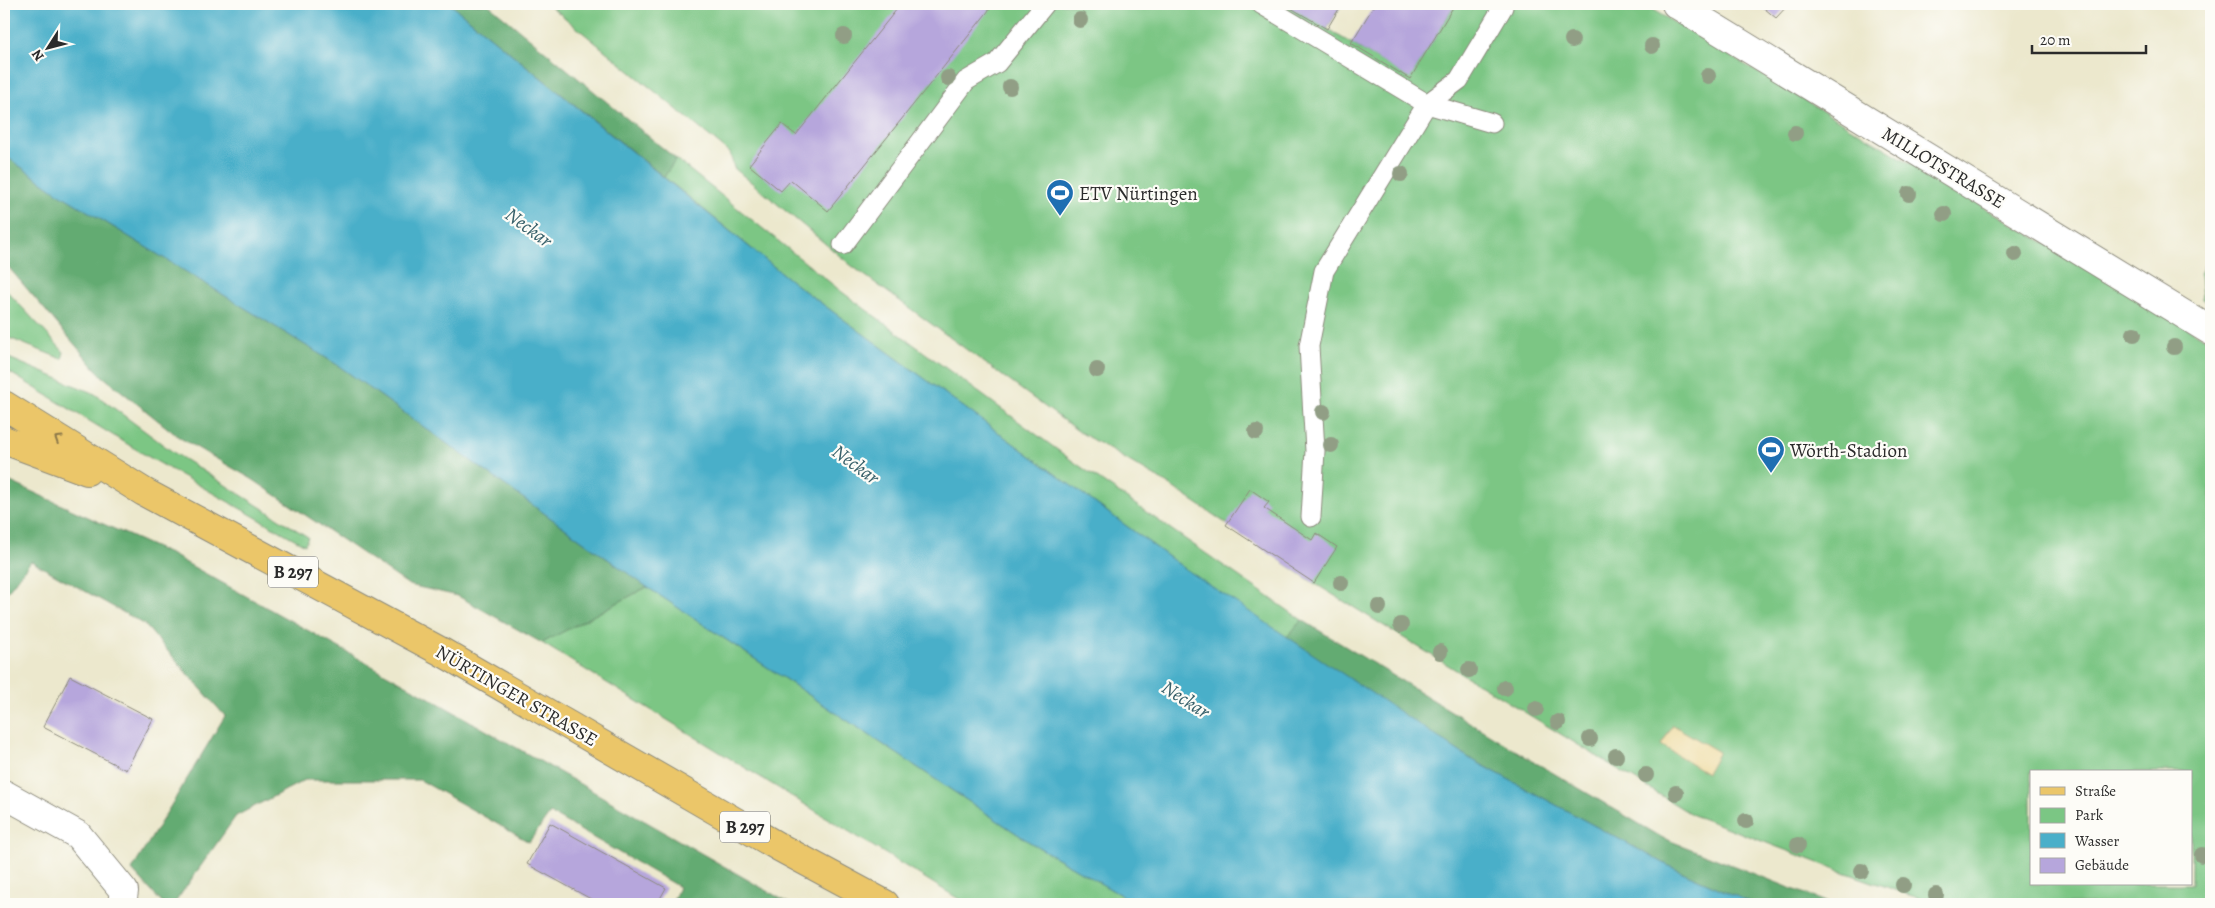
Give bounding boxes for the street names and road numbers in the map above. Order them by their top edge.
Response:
street label: MILLOTSTRASSE [1877,121,2010,215]
road number: B 297 [268,556,318,588]
street label: NÜRTINGER STRASSE [431,639,602,753]
road number: B 297 [720,812,770,842]

